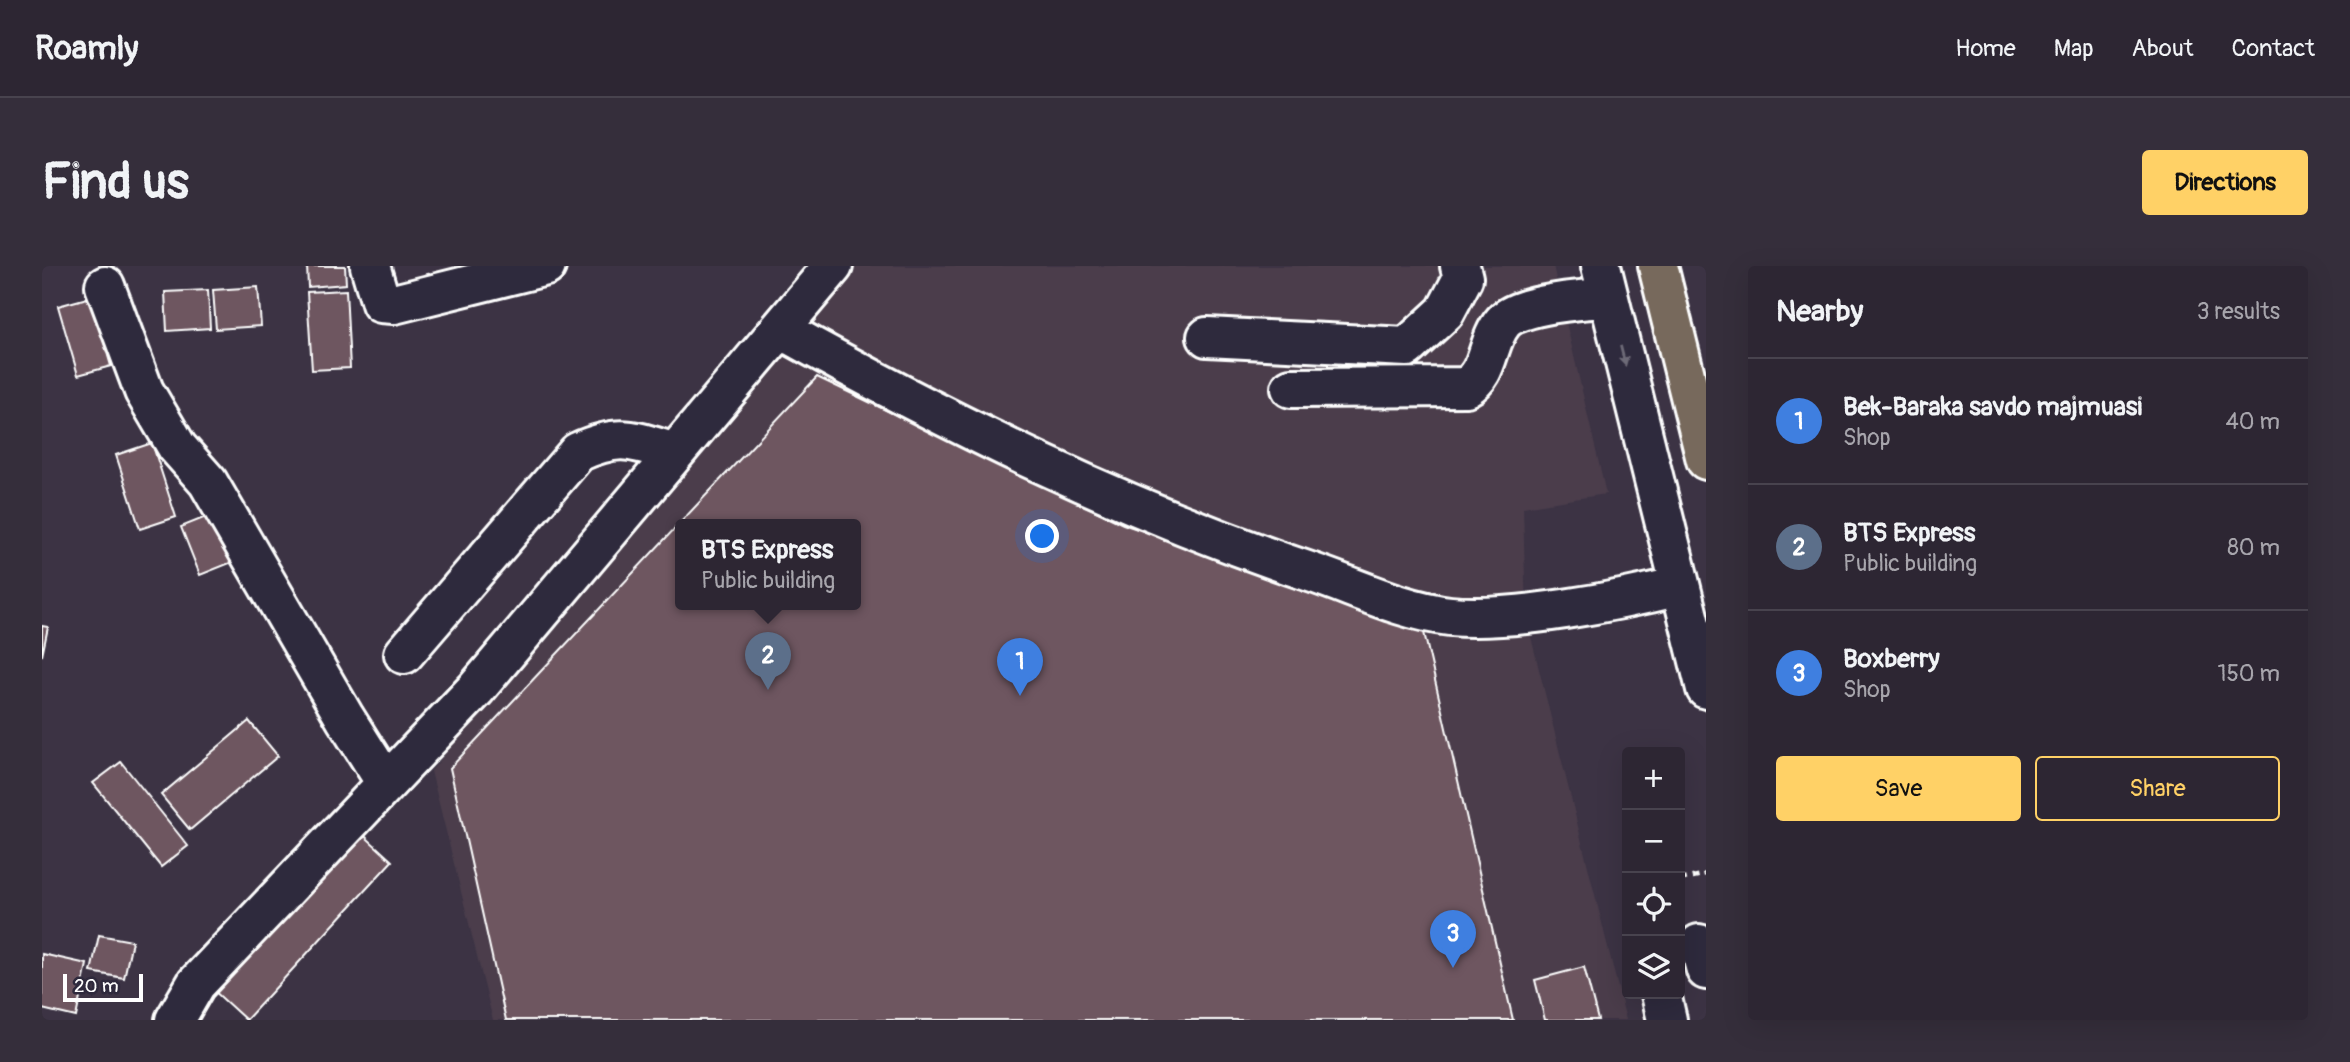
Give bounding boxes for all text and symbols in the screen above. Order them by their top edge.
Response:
text: Roamly [35,28,138,69]
text: Home [1955,34,2016,63]
text: Map [2054,34,2094,63]
text: About [2132,34,2194,63]
text: Contact [2232,34,2315,63]
button: Directions [2142,150,2308,215]
text: Find us [42,152,189,213]
text: Nearby [1776,293,1863,330]
text: 3 results [2197,297,2280,326]
one-way arrow [1618,345,1629,367]
text: Bek-Baraka savdo majmuasi [1843,391,2142,423]
text: 1 [1795,407,1804,436]
text: 40 m [2226,407,2280,436]
text: Shop [1843,423,1891,452]
text: BTS Express [1843,517,1975,549]
popup [675,519,861,610]
your location [1025,519,1059,553]
text: 2 [1793,533,1805,562]
text: 80 m [2227,533,2280,562]
text: BTS Express [701,534,833,566]
text: Public building [1843,549,1977,578]
text: Public building [701,566,835,595]
pin: 2 [745,632,791,690]
pin: 1 [997,638,1043,696]
text: Boxberry [1843,643,1940,675]
text: 3 [1793,659,1805,688]
text: 150 m [2217,659,2280,688]
text: Shop [1843,675,1891,704]
map controls [1622,747,1685,999]
button: + [1622,747,1685,810]
button: Save [1776,756,2021,821]
button: Share [2035,756,2280,821]
button: − [1622,810,1685,873]
button: locate [1622,873,1685,936]
pin: 3 [1430,910,1476,968]
button: layers [1622,936,1685,999]
scale bar [63,971,144,1003]
text: 20 m [74,974,119,998]

